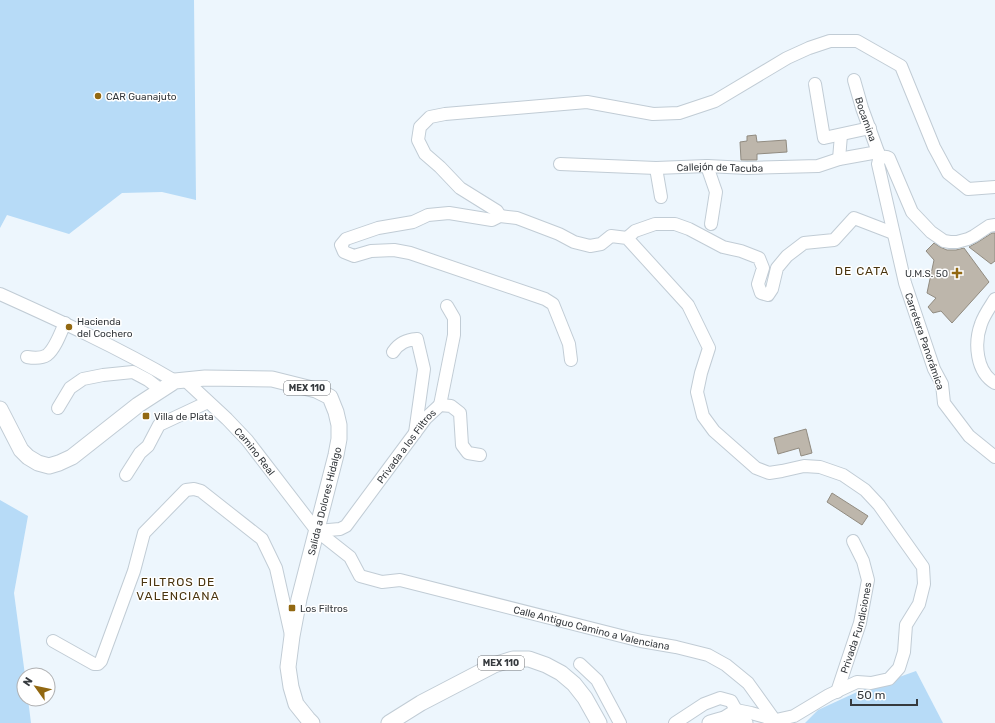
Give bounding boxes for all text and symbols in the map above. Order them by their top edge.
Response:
marker: CAR Guanajuto [93,91,103,101]
place label: CAR Guanajuto [106,91,177,103]
street label: Bocamina [852,96,879,143]
street label: Callejón de Tacuba [676,161,763,175]
district label: DE CATA [835,264,889,278]
marker: U.M.S. 50 [951,267,963,279]
place label: U.M.S. 50 [905,268,948,280]
street label: Carretera Panorámica [902,291,946,391]
place label: Hacienda del Cochero [77,316,133,340]
marker: Hacienda del Cochero [64,322,74,332]
road number: MEX 110 [284,381,330,395]
street label: Privada a los Filtros [375,407,439,486]
marker: Villa de Plata [141,411,151,421]
place label: Villa de Plata [154,411,214,423]
street label: Camino Real [231,426,277,478]
street label: Salida a Dolores Hidalgo [306,446,344,557]
district label: FILTROS DE VALENCIANA [136,575,220,603]
street label: Privada Fundiciones [839,581,874,675]
marker: Los Filtros [287,603,297,613]
place label: Los Filtros [300,603,348,615]
street label: Calle Antiguo Camino a Valenciana [512,604,670,653]
road number: MEX 110 [478,656,524,670]
north arrow [16,667,56,707]
text: N [20,675,36,689]
scale bar [851,681,917,707]
text: 50 m [857,688,885,702]

